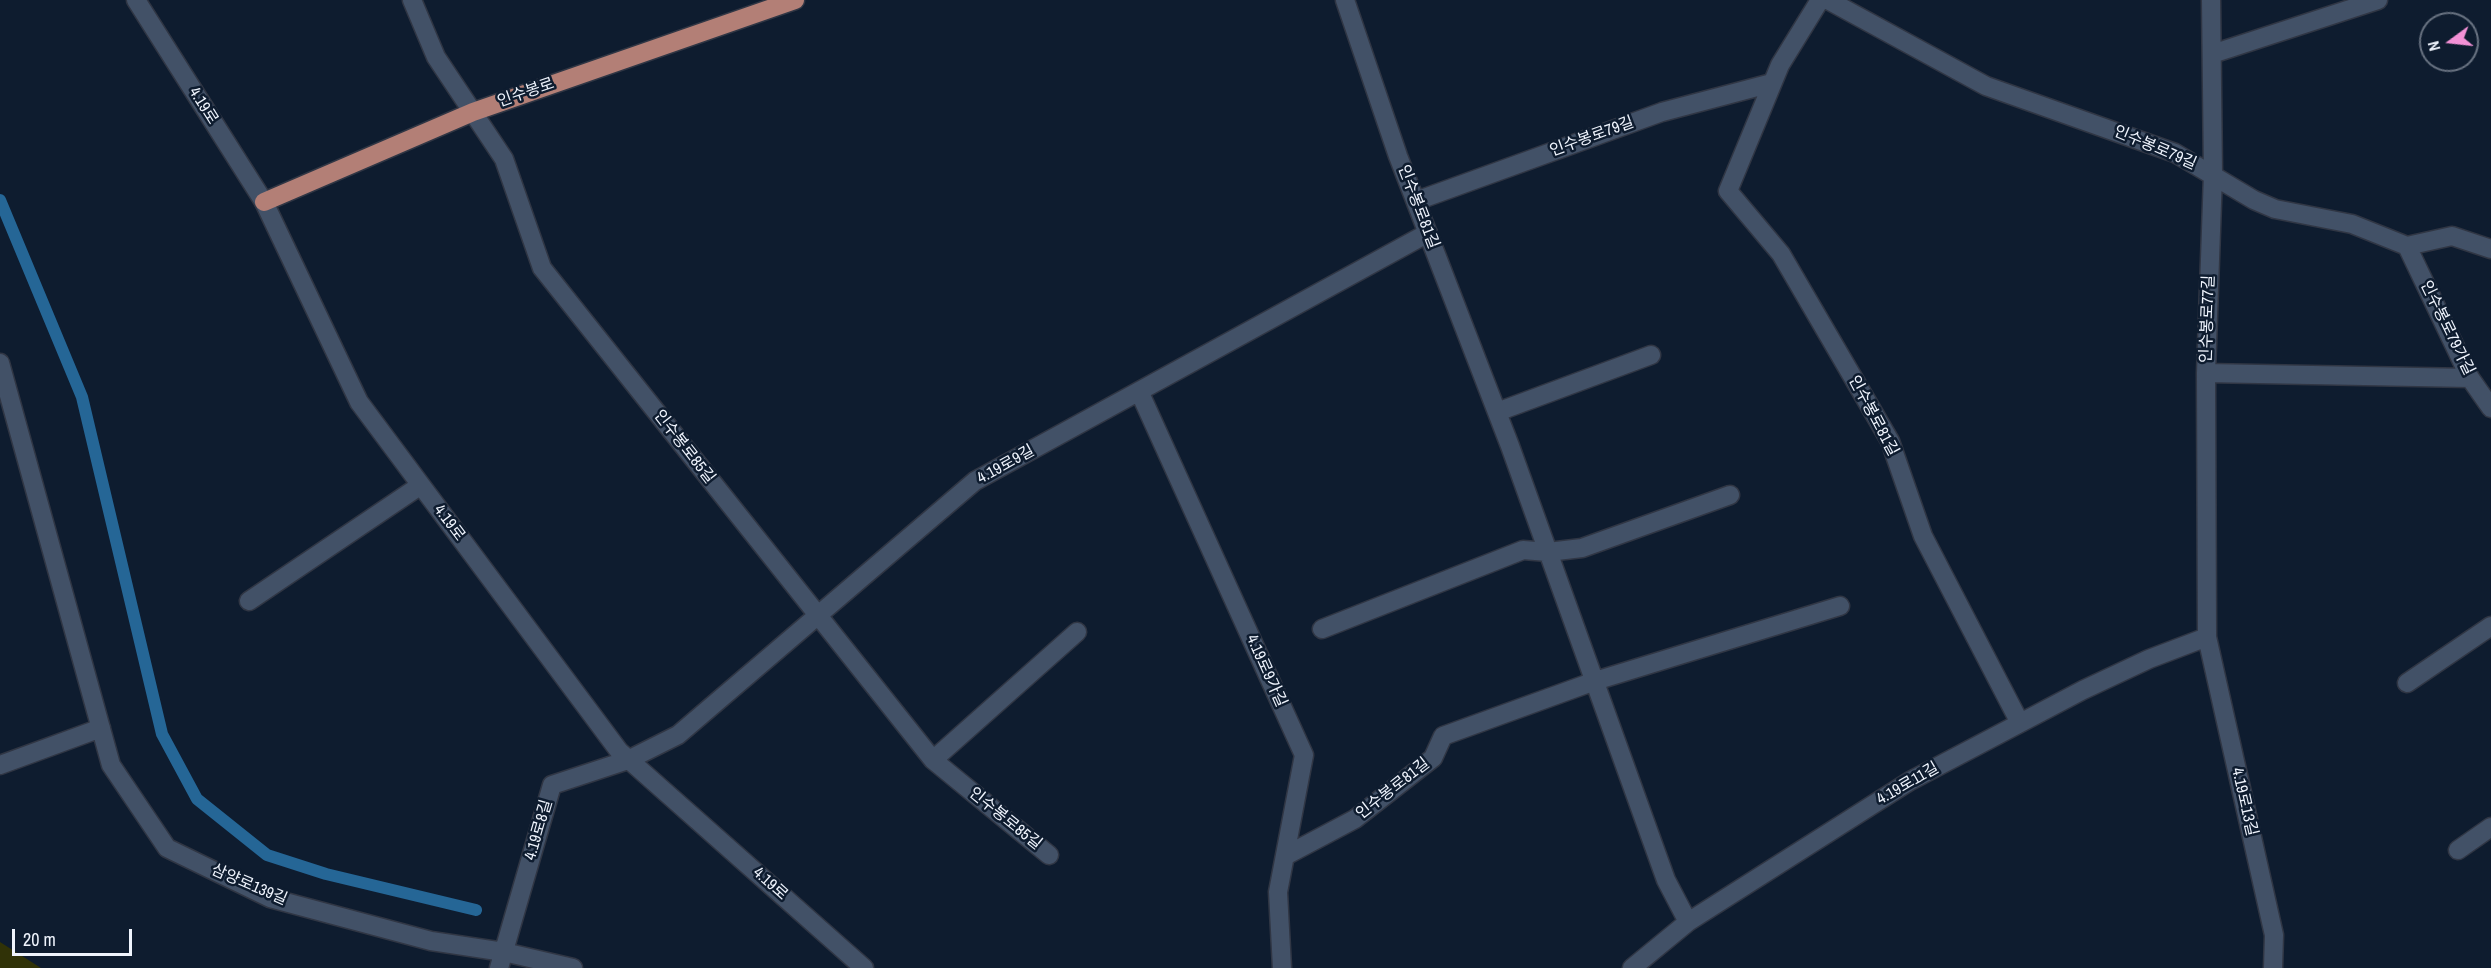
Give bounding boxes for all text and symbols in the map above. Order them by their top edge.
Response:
north arrow [2419,12,2479,72]
text: N [2422,39,2445,54]
street label: 인수봉로 [495,74,557,112]
street label: 4.19로 [184,84,222,128]
street label: 인수봉로79길 [1547,113,1637,161]
street label: 인수봉로79길 [2111,122,2199,174]
street label: 인수봉로81길 [1393,162,1443,252]
street label: 인수봉로77길 [2197,275,2219,363]
street label: 인수봉로79가길 [2416,278,2478,378]
street label: 인수봉로81길 [1844,373,1902,459]
street label: 인수봉로85길 [649,406,719,488]
street label: 4.19로9길 [974,442,1038,488]
street label: 4.19로 [429,501,469,545]
street label: 4.19로9가길 [1242,632,1290,710]
street label: 인수봉로81길 [1352,754,1434,824]
street label: 4.19로11길 [1873,759,1943,809]
street label: 4.19로13길 [2227,766,2261,838]
street label: 인수봉로85길 [965,784,1045,854]
street label: 4.19로8길 [521,797,557,863]
street label: 삼양로139길 [208,860,290,910]
street label: 4.19로 [749,863,791,905]
scale bar [15,917,135,955]
text: 20 m [23,927,56,952]

